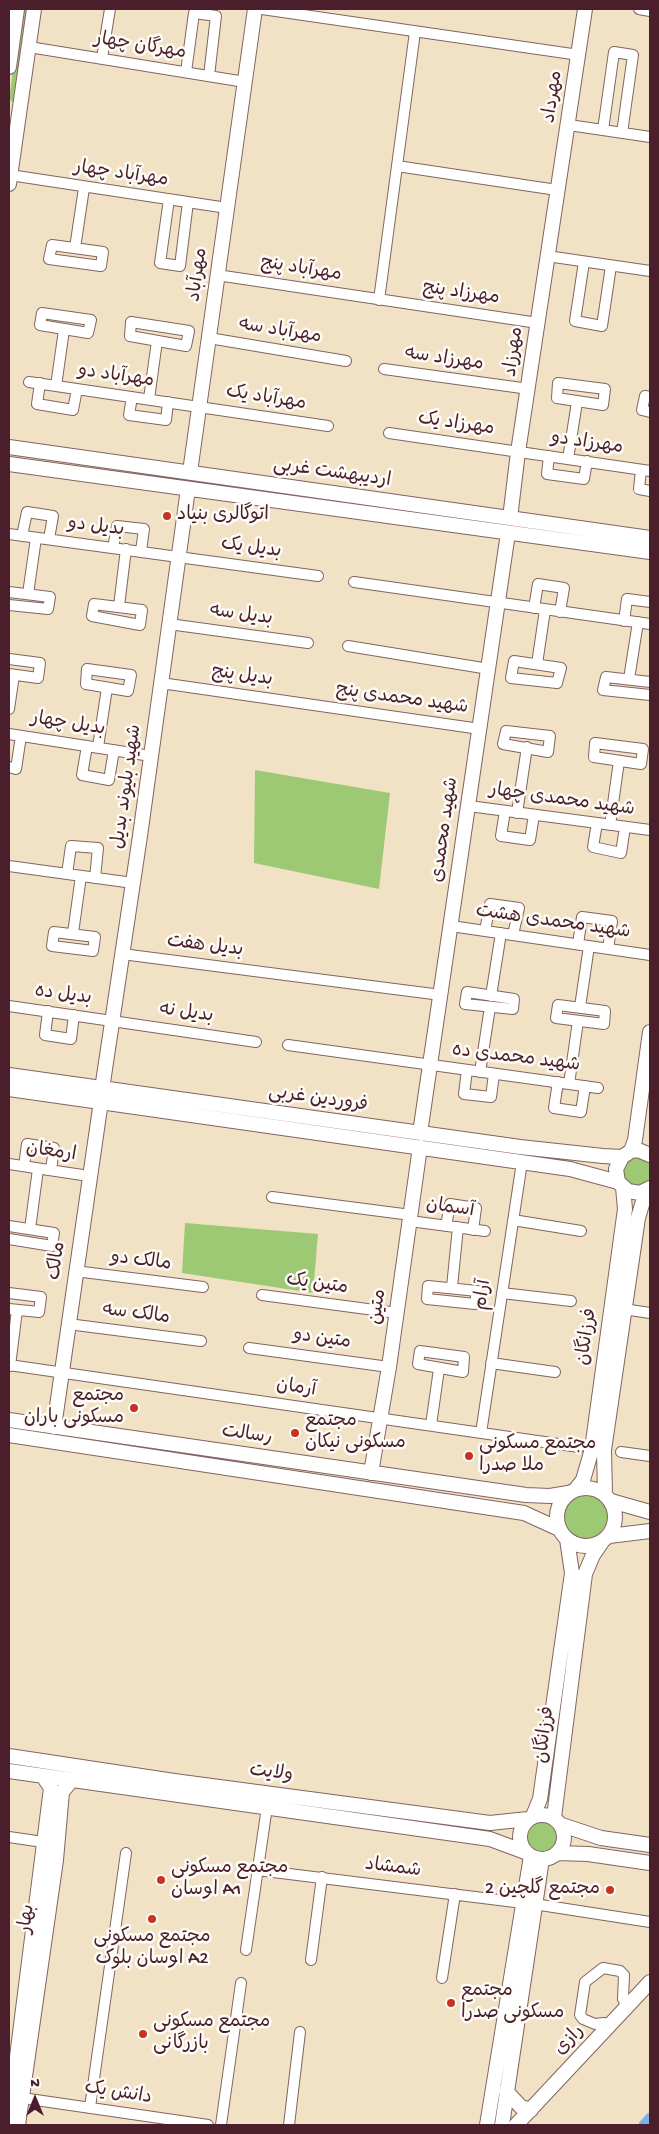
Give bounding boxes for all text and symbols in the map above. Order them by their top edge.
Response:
street label: مهرگان چهار [92,28,188,66]
street label: مهرداد [539,69,569,125]
street label: مهرآباد چهار [72,157,170,193]
street label: مهرآباد [184,247,214,303]
street label: مهرآباد پنج [259,252,343,288]
street label: مهرزاد پنج [421,277,501,311]
street label: مهرآباد سه [237,314,323,350]
street label: مهرزاد [500,326,530,378]
street label: مهرزاد سه [403,343,485,377]
street label: مهرآباد دو [77,360,155,394]
street label: مهرآباد یک [224,381,308,417]
street label: مهرزاد یک [416,408,496,442]
street label: مهرزاد دو [549,428,625,460]
street label: اردیبهشت غربی [272,454,392,494]
place label: اتوگالری بنیاد [177,505,269,527]
marker: اتوگالری بنیاد [161,510,173,522]
street label: بدیل دو [67,513,125,543]
street label: بدیل یک [219,533,283,565]
street label: بدیل سه [208,600,274,632]
street label: بدیل پنج [210,661,274,693]
street label: شهید محمدی پنج [334,679,470,721]
street label: بدیل چهار [29,708,107,742]
street label: شهید بلیوند بدیل [108,723,148,851]
street label: شهید محمدی [427,776,465,884]
street label: شهید محمدی چهار [488,780,636,822]
street label: شهید محمدی هشت [474,901,632,945]
street label: بدیل هفت [165,931,245,963]
street label: بدیل ده [33,981,93,1011]
street label: بدیل نه [157,999,215,1029]
street label: شهید محمدی ده [451,1040,581,1078]
street label: فروردین غربی [267,1082,369,1118]
street label: ارمغان [24,1138,78,1168]
street label: آسمان [424,1194,476,1224]
street label: مالک [44,1240,72,1282]
street label: مالک دو [109,1247,173,1277]
street label: متین یک [285,1269,349,1301]
street label: آرام [470,1278,498,1312]
street label: متین [365,1288,393,1326]
street label: مالک سه [101,1300,171,1330]
street label: فرزانگان [573,1307,603,1367]
street label: متین دو [292,1325,352,1355]
street label: آرمان [275,1375,317,1403]
place label: مجتمع مسکونی باران [24,1386,124,1430]
marker: مجتمع مسکونی باران [128,1402,140,1414]
place label: مجتمع مسکونی نیکان [305,1411,406,1455]
street label: رسالت [220,1421,274,1451]
marker: مجتمع مسکونی نیکان [289,1427,301,1439]
place label: مجتمع مسکونی ملا صدرا [479,1434,596,1478]
marker: مجتمع مسکونی ملا صدرا [463,1450,475,1462]
street label: فرزانگان [531,1705,561,1765]
street label: ولایت [248,1760,294,1788]
street label: شمشاد [364,1854,422,1884]
place label: مجتمع مسکونی اوسان A1 [171,1858,288,1902]
marker: مجتمع مسکونی اوسان A1 [155,1874,167,1886]
place label: مجتمع گلچین 2 [485,1879,600,1901]
marker: مجتمع گلچین 2 [604,1884,616,1896]
street label: بهار [15,1903,41,1935]
marker: مجتمع مسکونی اوسان بلوک A2 [146,1913,158,1925]
place label: مجتمع مسکونی اوسان بلوک A2 [93,1927,211,1971]
place label: مجتمع مسکونی صدرا [461,1981,564,2025]
marker: مجتمع مسکونی صدرا [445,1997,457,2009]
place label: مجتمع مسکونی بازرگانی [153,2012,270,2056]
street label: رازی [550,2021,590,2061]
marker: مجتمع مسکونی بازرگانی [137,2028,149,2040]
north arrow [10,2074,60,2124]
text: N [30,2075,40,2092]
street label: دانش یک [83,2077,153,2111]

